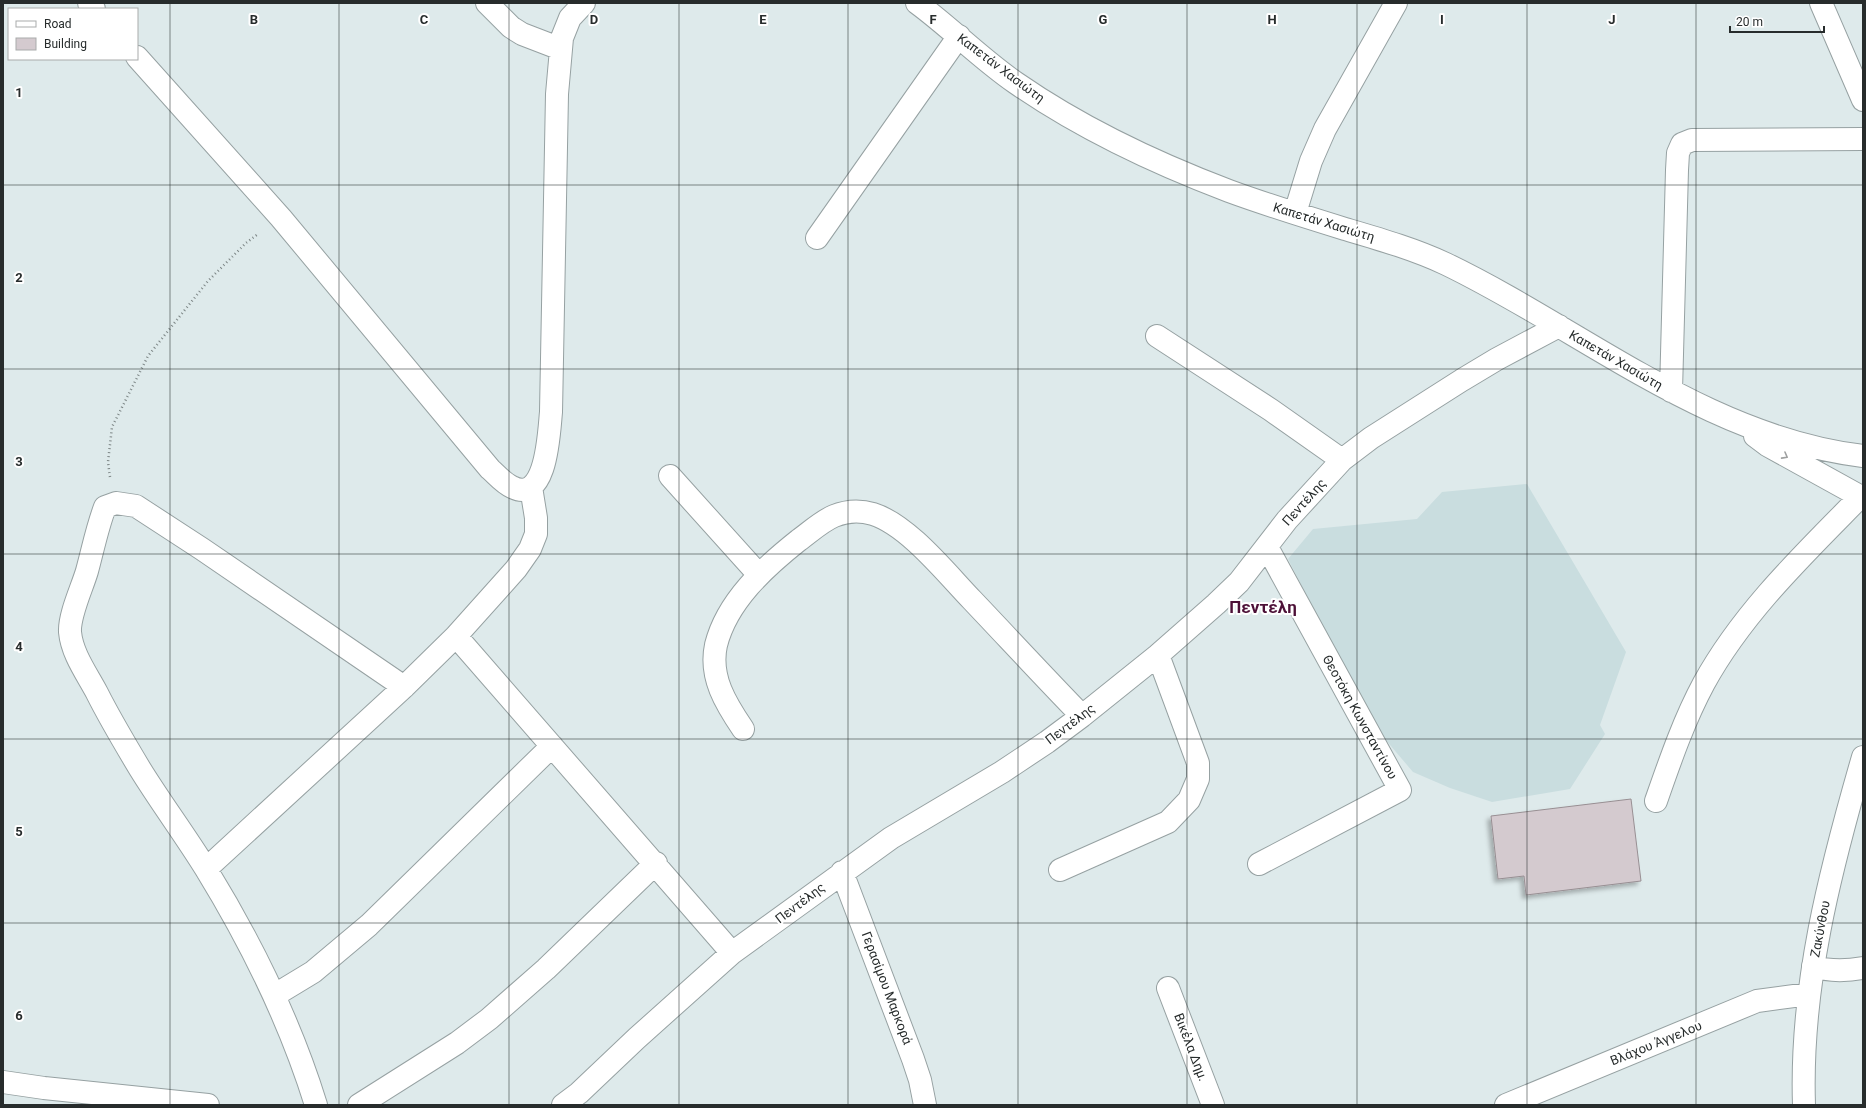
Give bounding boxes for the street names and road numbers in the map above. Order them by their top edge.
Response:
street label: Καπετάν Χασιώτη [954,30,1048,106]
street label: Καπετάν Χασιώτη [1271,199,1377,245]
street label: Καπετάν Χασιώτη [1567,327,1665,393]
street label: Πεντέλης [1279,475,1329,529]
street label: Θεοτόκη Κωνσταντίνου [1320,652,1400,782]
street label: Πεντέλης [1042,701,1098,747]
street label: Πεντέλης [772,880,828,926]
street label: Ζακύνθου [1807,899,1833,959]
street label: Γερασίμου Μαρκορά [859,930,916,1047]
street label: Βικέλα Δημ. [1171,1011,1211,1083]
street label: Βλάχου Άγγελου [1608,1018,1704,1068]

